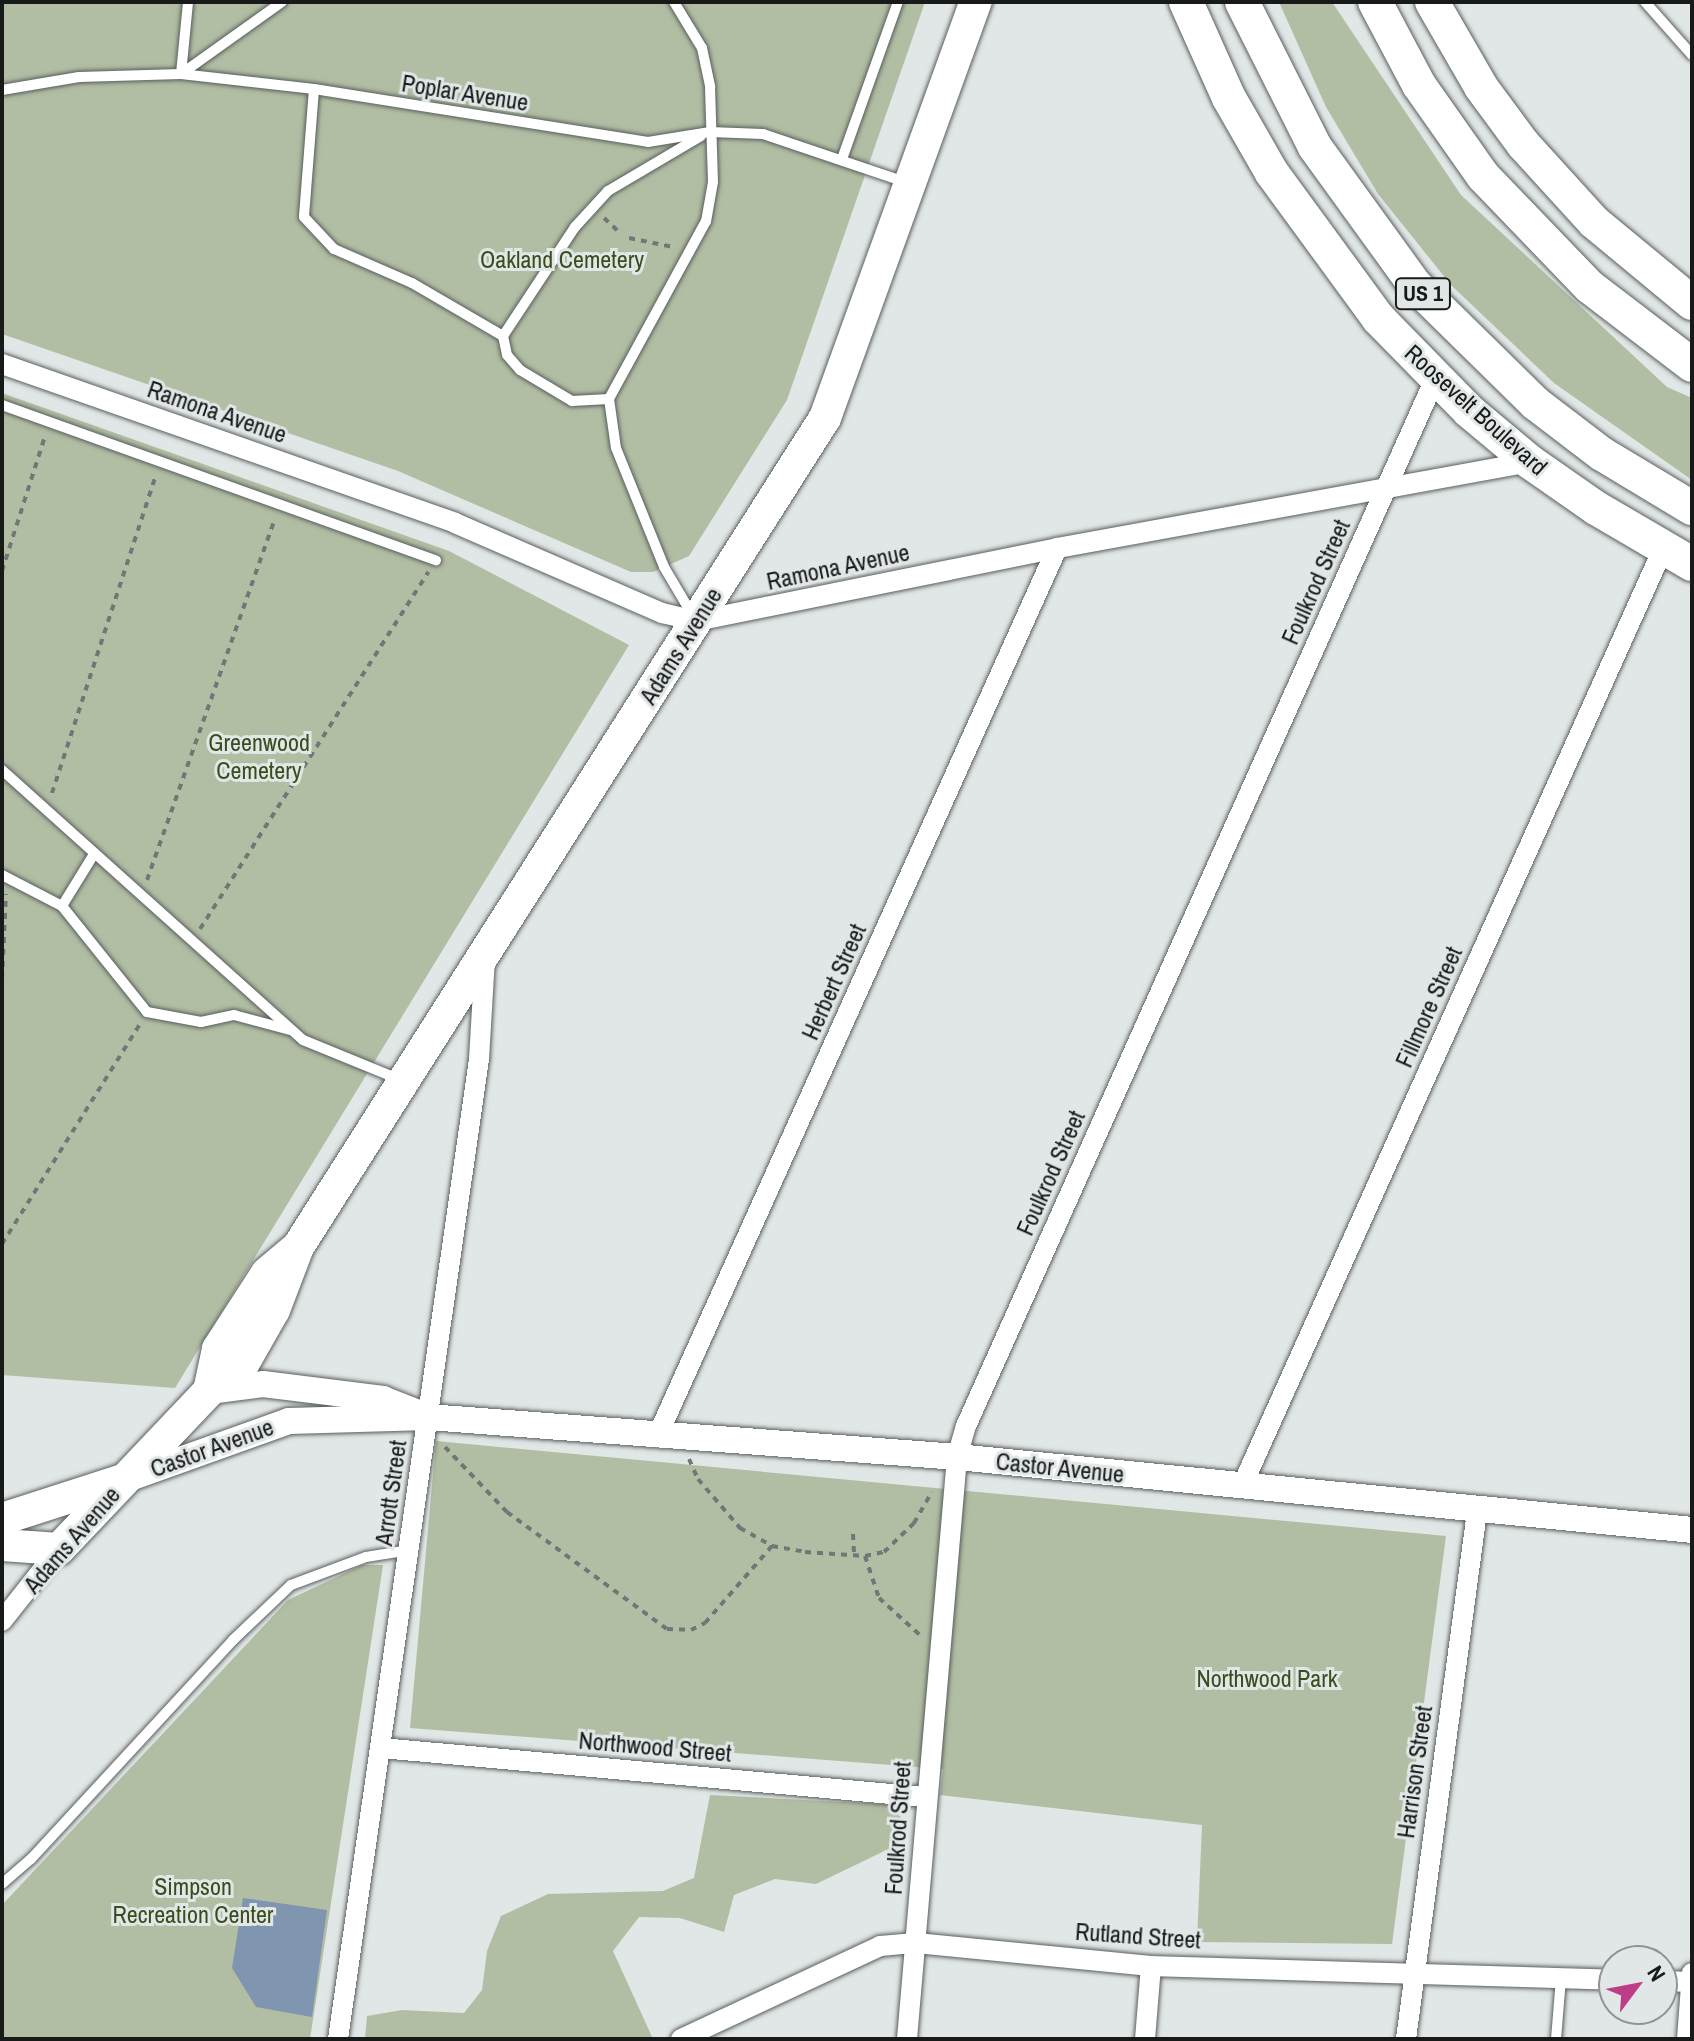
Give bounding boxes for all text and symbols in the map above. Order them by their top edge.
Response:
street label: Poplar Avenue [399,69,531,117]
park label: Oakland Cemetery [480,246,644,274]
road number: US 1 [1393,276,1453,312]
street label: Roosevelt Boulevard [1399,339,1553,481]
street label: Ramona Avenue [143,375,291,449]
street label: Foulkrod Street [1276,515,1356,649]
street label: Ramona Avenue [763,538,913,596]
street label: Adams Avenue [634,582,728,710]
park label: Greenwood Cemetery [208,729,310,785]
street label: Herbert Street [796,920,872,1044]
street label: Fillmore Street [1390,942,1468,1072]
street label: Foulkrod Street [1011,1106,1091,1240]
street label: Castor Avenue [146,1412,278,1484]
street label: Arrott Street [369,1438,413,1548]
street label: Castor Avenue [994,1447,1126,1489]
street label: Adams Avenue [17,1480,127,1600]
park label: Northwood Park [1196,1665,1338,1693]
street label: Harrison Street [1391,1704,1439,1840]
street label: Northwood Street [577,1726,733,1768]
street label: Foulkrod Street [879,1760,917,1896]
park label: Simpson Recreation Center [113,1873,273,1929]
street label: Rutland Street [1074,1917,1202,1955]
north arrow [1598,1945,1678,2025]
text: N [1640,1960,1673,1987]

